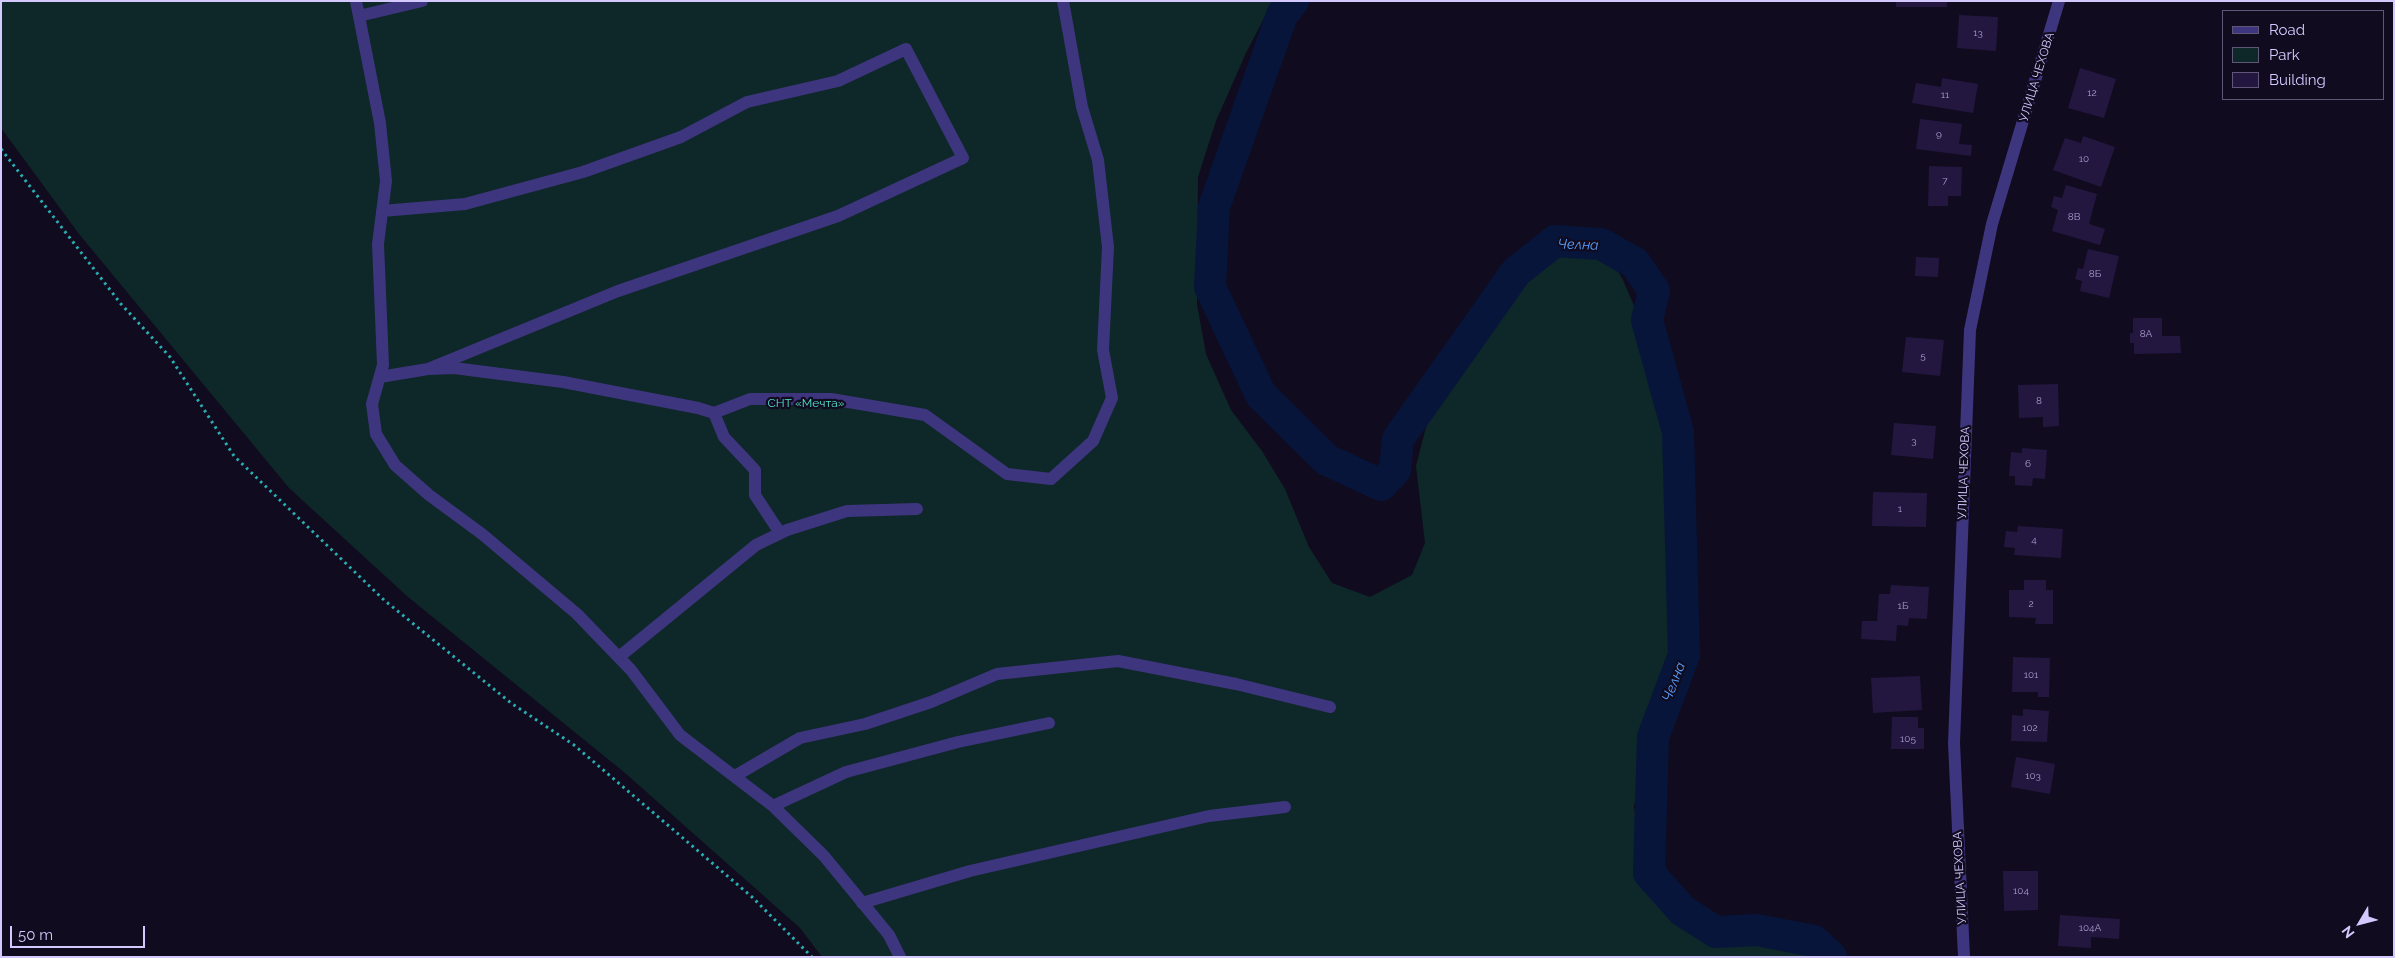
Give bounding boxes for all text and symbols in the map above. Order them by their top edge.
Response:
legend [2222,10,2385,100]
text: Road [2269,21,2305,39]
house number: 13 [1973,27,1983,39]
street label: УЛИЦА ЧЕХОВА [2017,31,2057,123]
text: Park [2269,46,2300,64]
text: Building [2269,71,2326,89]
house number: 12 [2087,87,2097,99]
house number: 11 [1941,89,1949,101]
house number: 9 [1936,128,1942,140]
house number: 10 [2079,153,2089,165]
house number: 7 [1942,175,1948,187]
house number: 8В [2068,211,2080,223]
water label: Челна [1557,236,1599,254]
house number: 8Б [2089,268,2101,280]
house number: 8А [2140,328,2152,340]
house number: 5 [1920,350,1926,362]
house number: 8 [2036,395,2042,407]
park label: СНТ «Мечта» [767,396,845,410]
street label: УЛИЦА ЧЕХОВА [1955,426,1973,520]
house number: 3 [1911,435,1917,447]
house number: 6 [2025,458,2031,470]
house number: 1 [1898,503,1902,515]
house number: 4 [2031,534,2037,546]
house number: 2 [2028,598,2034,610]
house number: 1Б [1898,600,1908,612]
water label: Челна [1659,660,1689,704]
house number: 101 [2024,669,2038,681]
house number: 102 [2022,722,2038,734]
house number: 105 [1900,733,1916,745]
house number: 103 [2025,770,2041,782]
street label: УЛИЦА ЧЕХОВА [1950,831,1970,925]
house number: 104 [2013,885,2029,897]
north arrow [2335,898,2385,948]
scale bar [12,916,148,948]
house number: 104А [2079,922,2101,934]
text: N [2338,923,2358,941]
text: 50 m [18,926,53,944]

